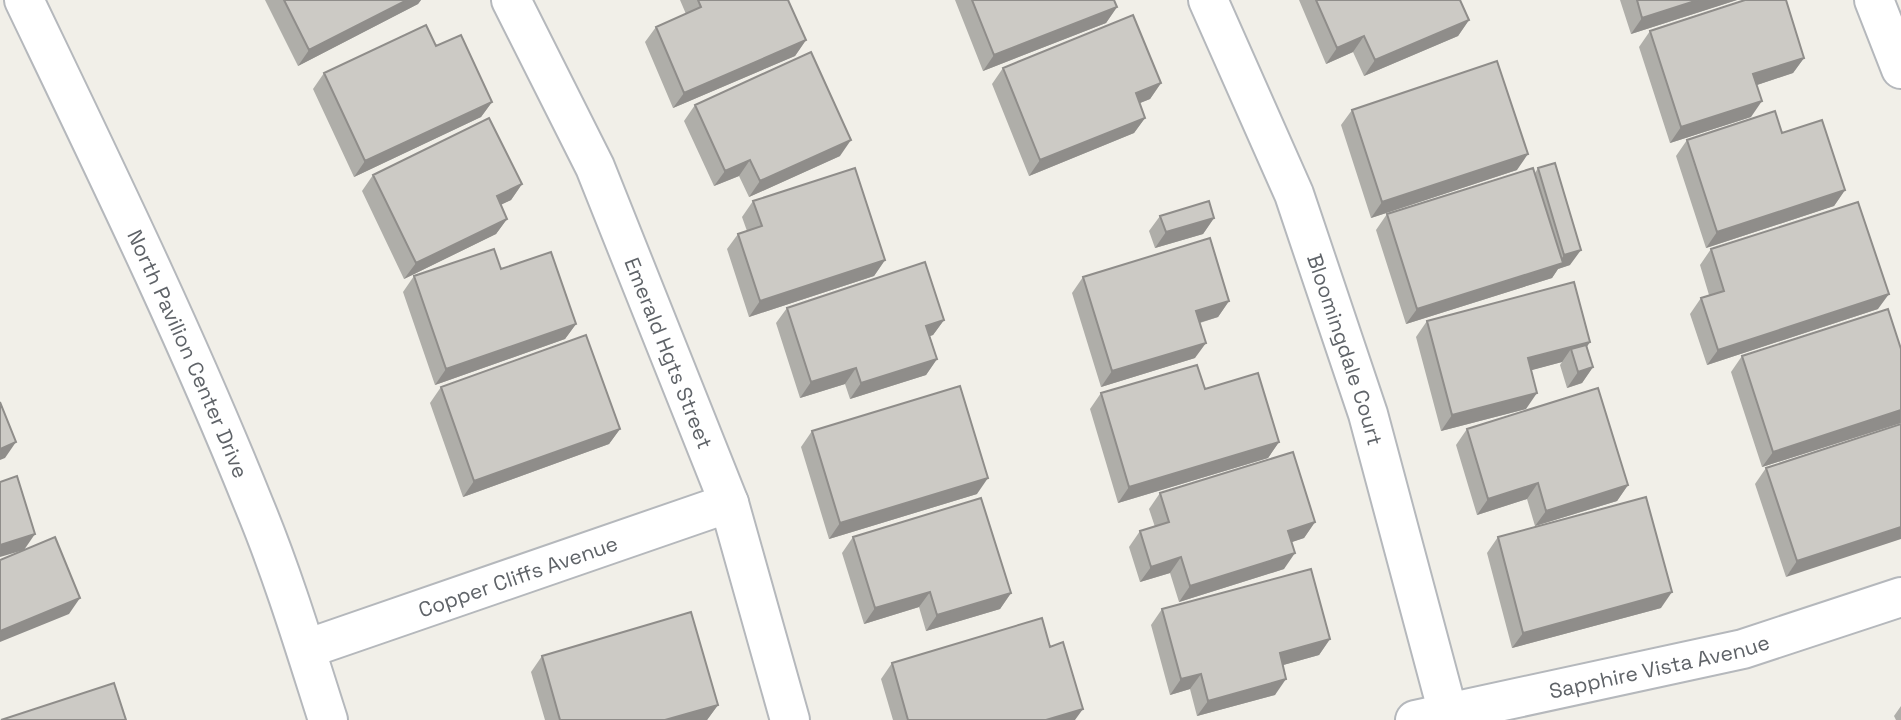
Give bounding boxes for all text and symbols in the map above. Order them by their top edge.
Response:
street label: North Pavilion Center Drive [122,225,255,482]
street label: Bloomingdale Court [1302,250,1389,448]
street label: Emerald Hgts Street [619,253,719,452]
street label: Copper Cliffs Avenue [414,529,621,623]
street label: Sapphire Vista Avenue [1546,628,1773,704]

